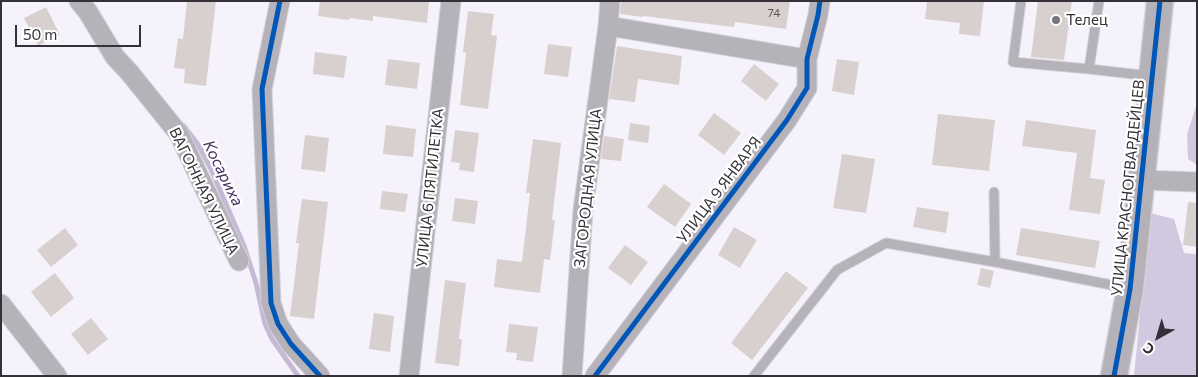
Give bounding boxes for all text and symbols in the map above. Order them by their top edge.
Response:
house number: 74 [768,6,780,20]
place label: Телец [1066,11,1108,29]
marker: Телец [1050,14,1062,26]
scale bar [18,15,144,47]
text: 50 m [23,25,57,43]
street label: УЛИЦА КРАСНОГВАРДЕЙЦЕВ [1108,79,1148,297]
street label: УЛИЦА 6 ПЯТИЛЕТКА [413,107,447,269]
street label: ЗАГОРОДНАЯ УЛИЦА [571,107,605,269]
street label: ВАГОННАЯ УЛИЦА [165,125,243,257]
street label: УЛИЦА 9 ЯНВАРЯ [673,133,765,247]
water label: Косариха [199,137,247,209]
north arrow [1133,312,1183,362]
text: С [1139,339,1157,359]

